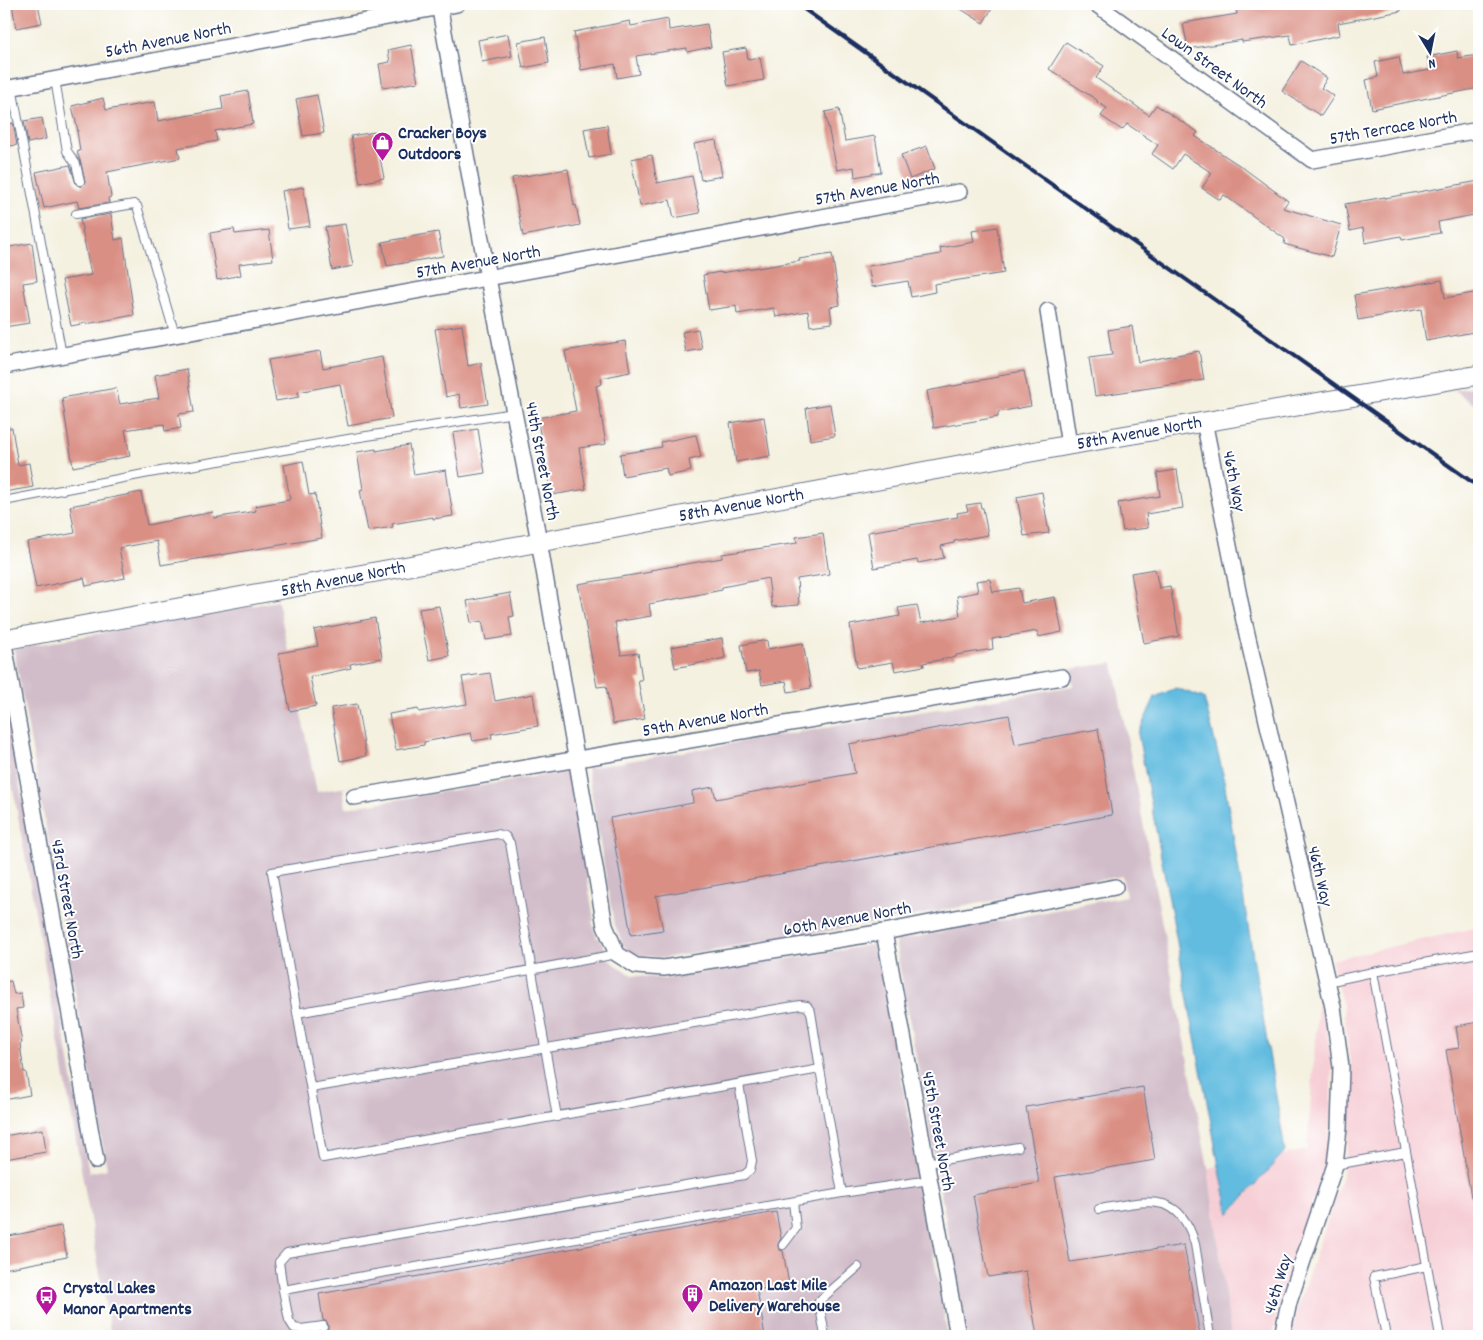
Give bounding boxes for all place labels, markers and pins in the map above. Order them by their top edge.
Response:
place label: Cracker Boys Outdoors [398,122,487,168]
shop icon: Cracker Boys Outdoors [370,130,394,161]
place label: Amazon Last Mile Delivery Warehouse [709,1274,840,1320]
place label: Crystal Lakes Manor Apartments [63,1277,192,1323]
building icon: Amazon Last Mile Delivery Warehouse [681,1282,705,1313]
bus stop icon: Crystal Lakes Manor Apartments [35,1285,59,1316]

